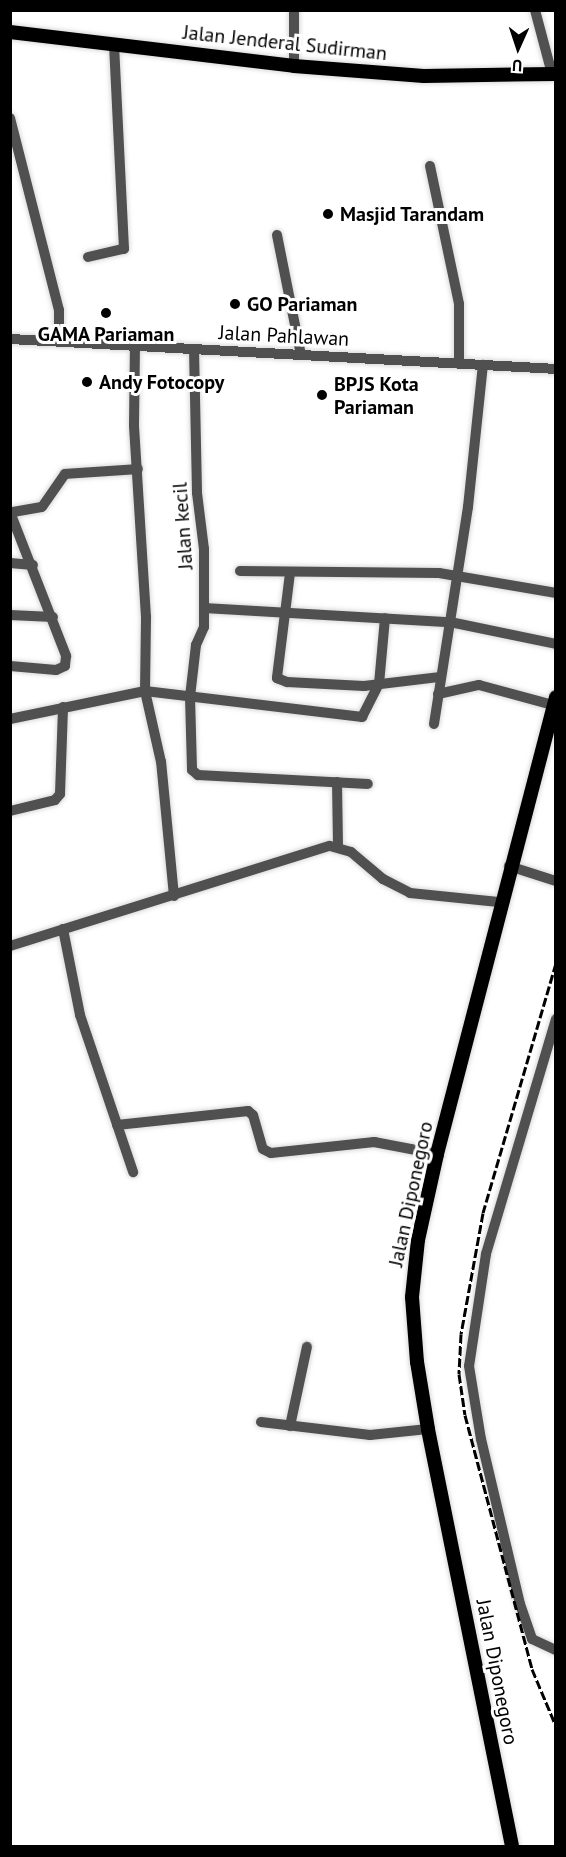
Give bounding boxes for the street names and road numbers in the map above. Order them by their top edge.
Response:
street label: Jalan Jenderal Sudirman [182,20,388,66]
street label: Jalan Pahlawan [218,321,350,351]
street label: Jalan kecil [168,482,198,570]
street label: Jalan Diponegoro [384,1119,438,1269]
street label: Jalan Diponegoro [471,1597,523,1747]

